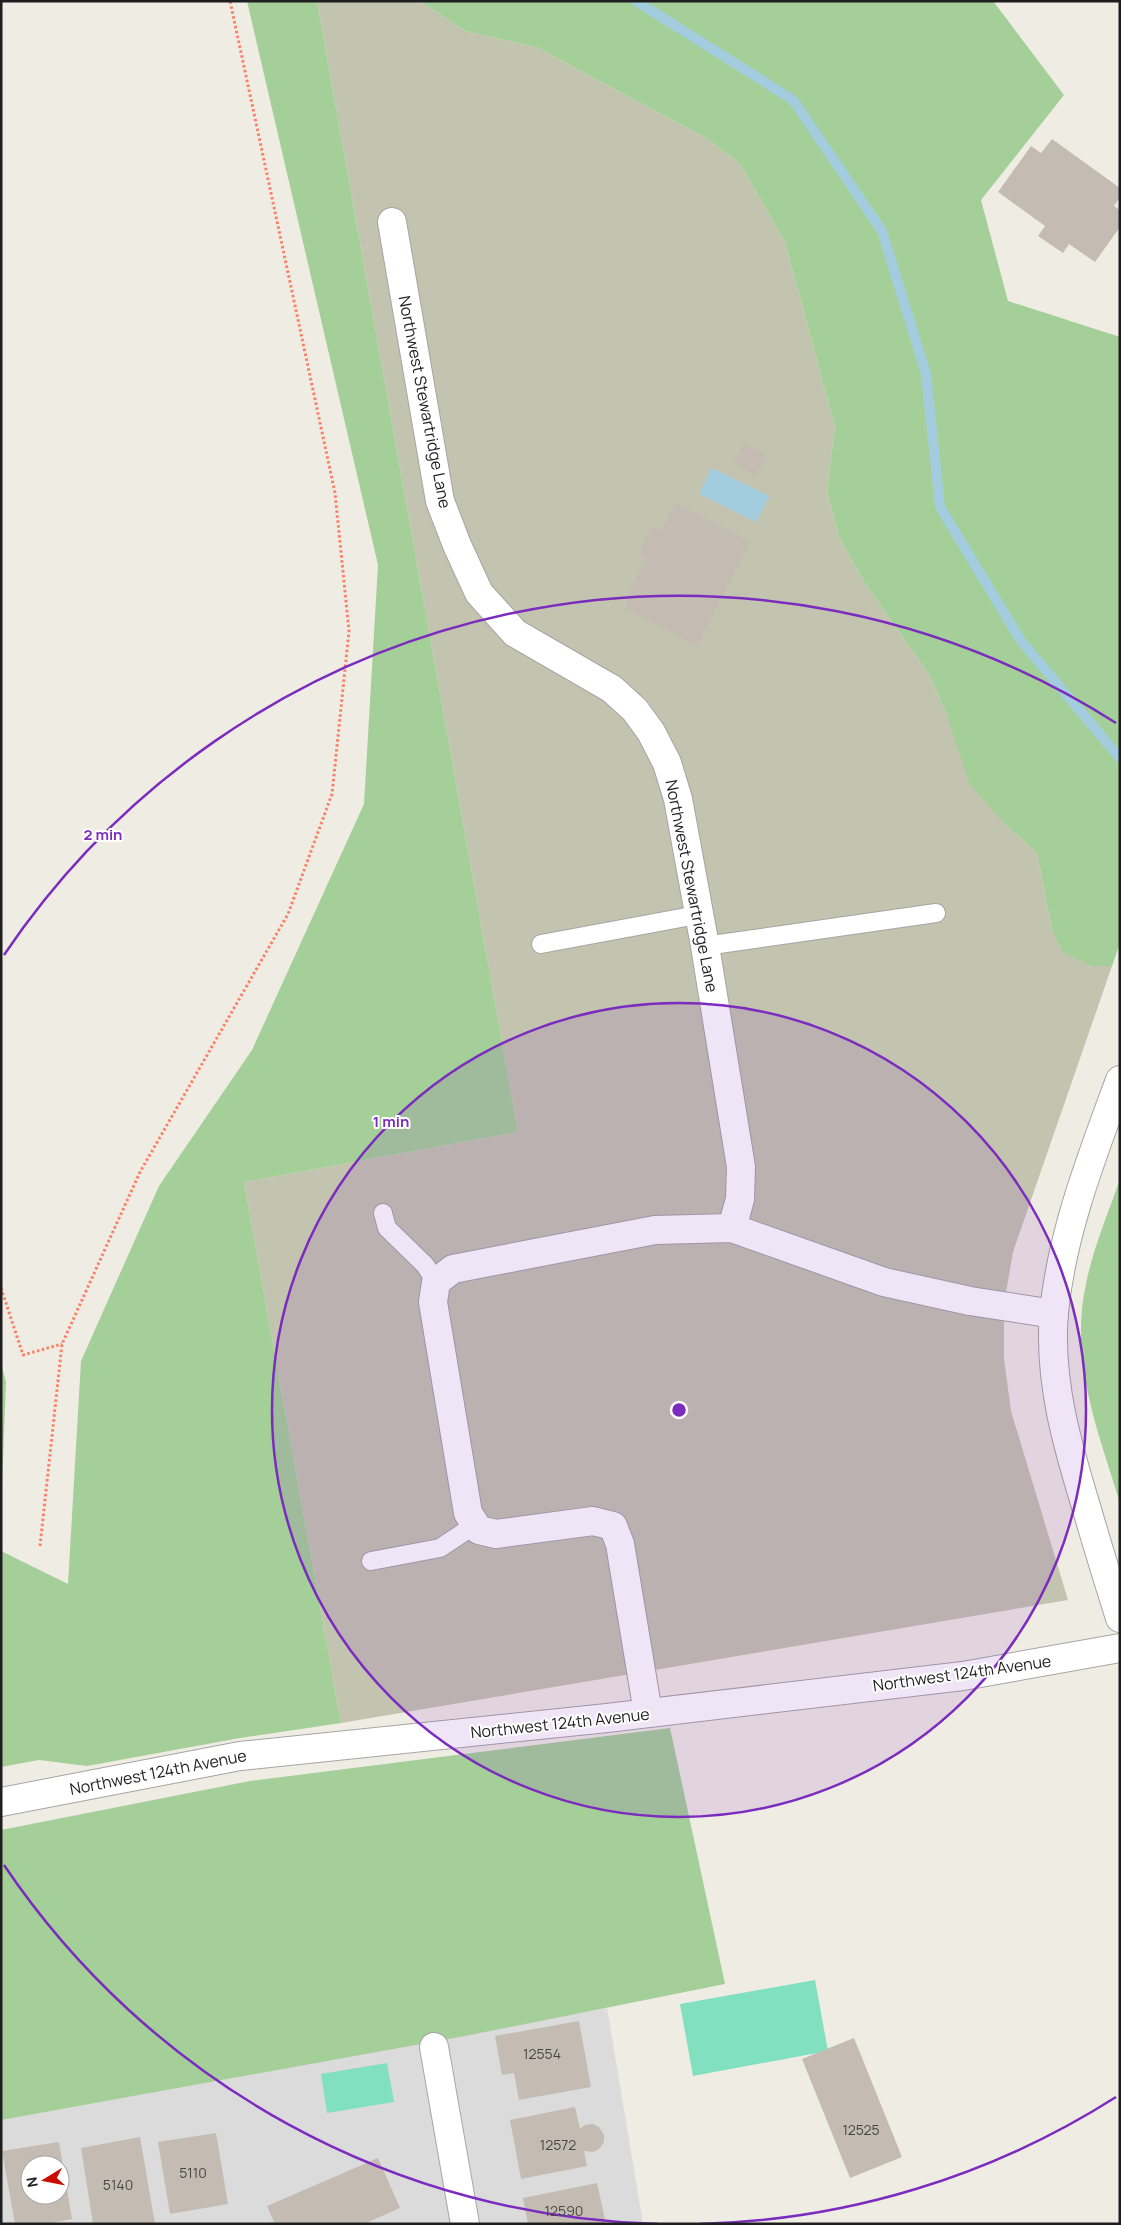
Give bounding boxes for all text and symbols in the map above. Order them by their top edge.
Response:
street label: Northwest Stewartridge Lane [394,294,456,510]
street label: Northwest Stewartridge Lane [661,778,723,994]
text: 2 min [83,824,123,845]
text: 1 min [373,1111,409,1132]
centre of rings [670,1401,688,1419]
street label: Northwest 124th Avenue [871,1650,1053,1696]
street label: Northwest 124th Avenue [469,1703,651,1743]
street label: Northwest 124th Avenue [68,1744,248,1800]
house number: 12554 [523,2044,561,2063]
house number: 12525 [842,2120,880,2139]
house number: 12572 [540,2135,576,2154]
north arrow [20,2155,70,2205]
house number: 5110 [179,2163,207,2182]
house number: 5140 [103,2175,133,2194]
text: N [21,2176,42,2189]
house number: 12590 [545,2201,583,2220]

